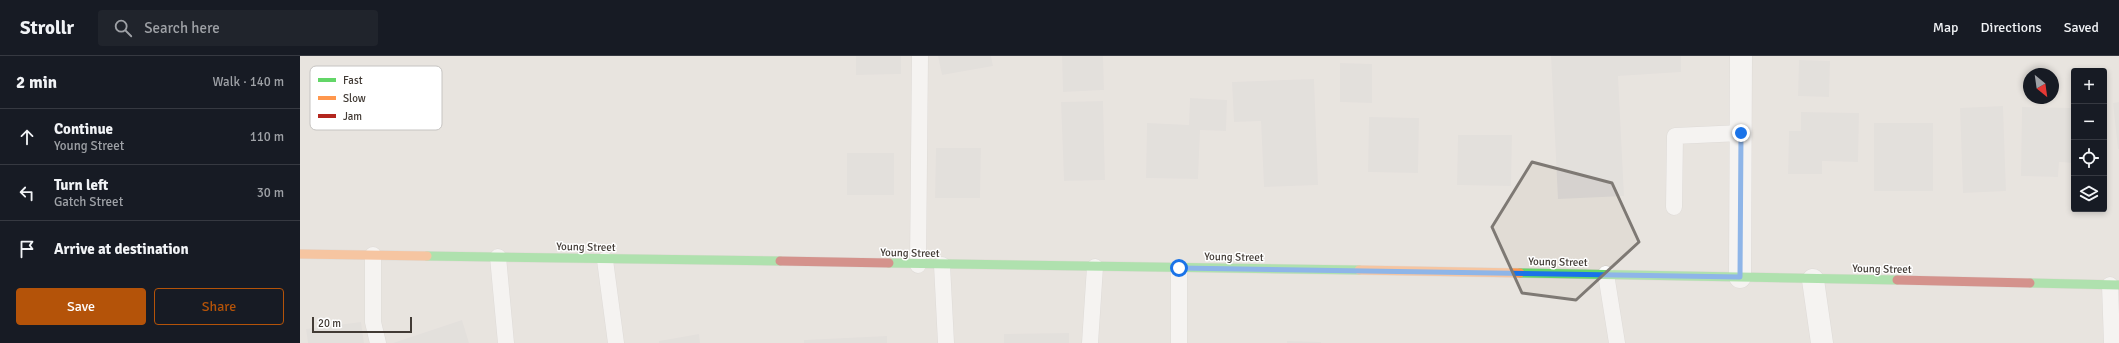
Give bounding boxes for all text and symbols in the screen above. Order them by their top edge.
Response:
search box [98,10,378,46]
text: Strollr [20,16,74,40]
icon: search [112,17,134,39]
text: Search here [144,19,220,37]
text: Map [1933,19,1959,36]
text: Directions [1981,19,2042,36]
text: Saved [2064,19,2099,36]
legend [310,66,442,130]
north arrow [2023,68,2059,104]
map controls [2071,68,2107,212]
button: + [2071,68,2107,104]
text: 2 min [16,72,57,93]
text: Walk · 140 m [213,74,284,90]
text: Fast [343,74,363,87]
text: Slow [343,92,366,105]
button: − [2071,104,2107,140]
text: Jam [343,110,362,123]
text: Continue [54,120,113,138]
route end [1732,124,1750,142]
icon: ahead [16,126,38,148]
text: 110 m [250,129,284,145]
text: Young Street [54,138,124,154]
button: locate [2071,140,2107,176]
text: Turn left [54,176,108,194]
button: layers [2071,176,2107,212]
icon: left [16,182,38,204]
text: 30 m [257,185,284,201]
text: Gatch Street [54,194,123,210]
icon: arrive [16,238,38,260]
text: Arrive at destination [54,240,189,258]
street label: Young Street [556,240,616,254]
street label: Young Street [880,246,940,260]
street label: Young Street [1204,250,1264,264]
street label: Young Street [1528,255,1588,269]
route start [1170,259,1188,277]
street label: Young Street [1852,262,1912,276]
button: Save [16,288,146,325]
button: Share [154,288,284,325]
scale bar [312,315,412,334]
text: 20 m [318,317,341,330]

